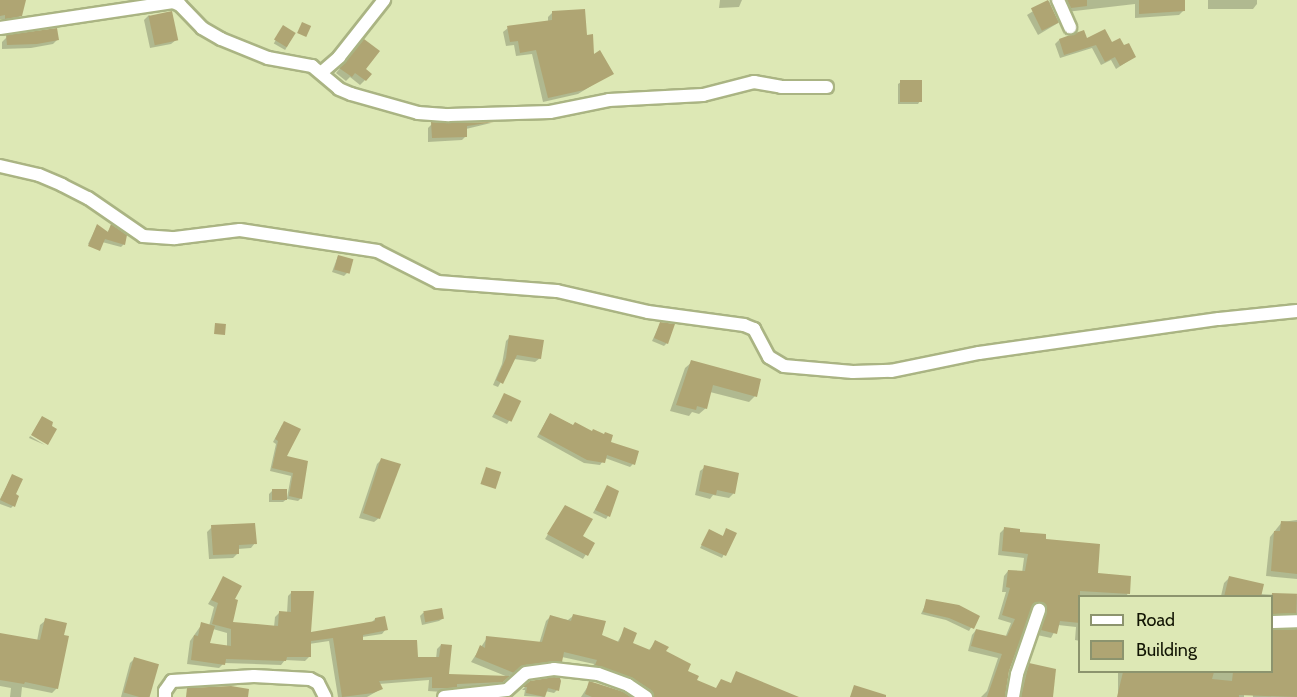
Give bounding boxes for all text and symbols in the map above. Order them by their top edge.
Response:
legend [1078,595,1273,673]
text: Road [1136,609,1175,631]
text: Building [1136,639,1197,661]

